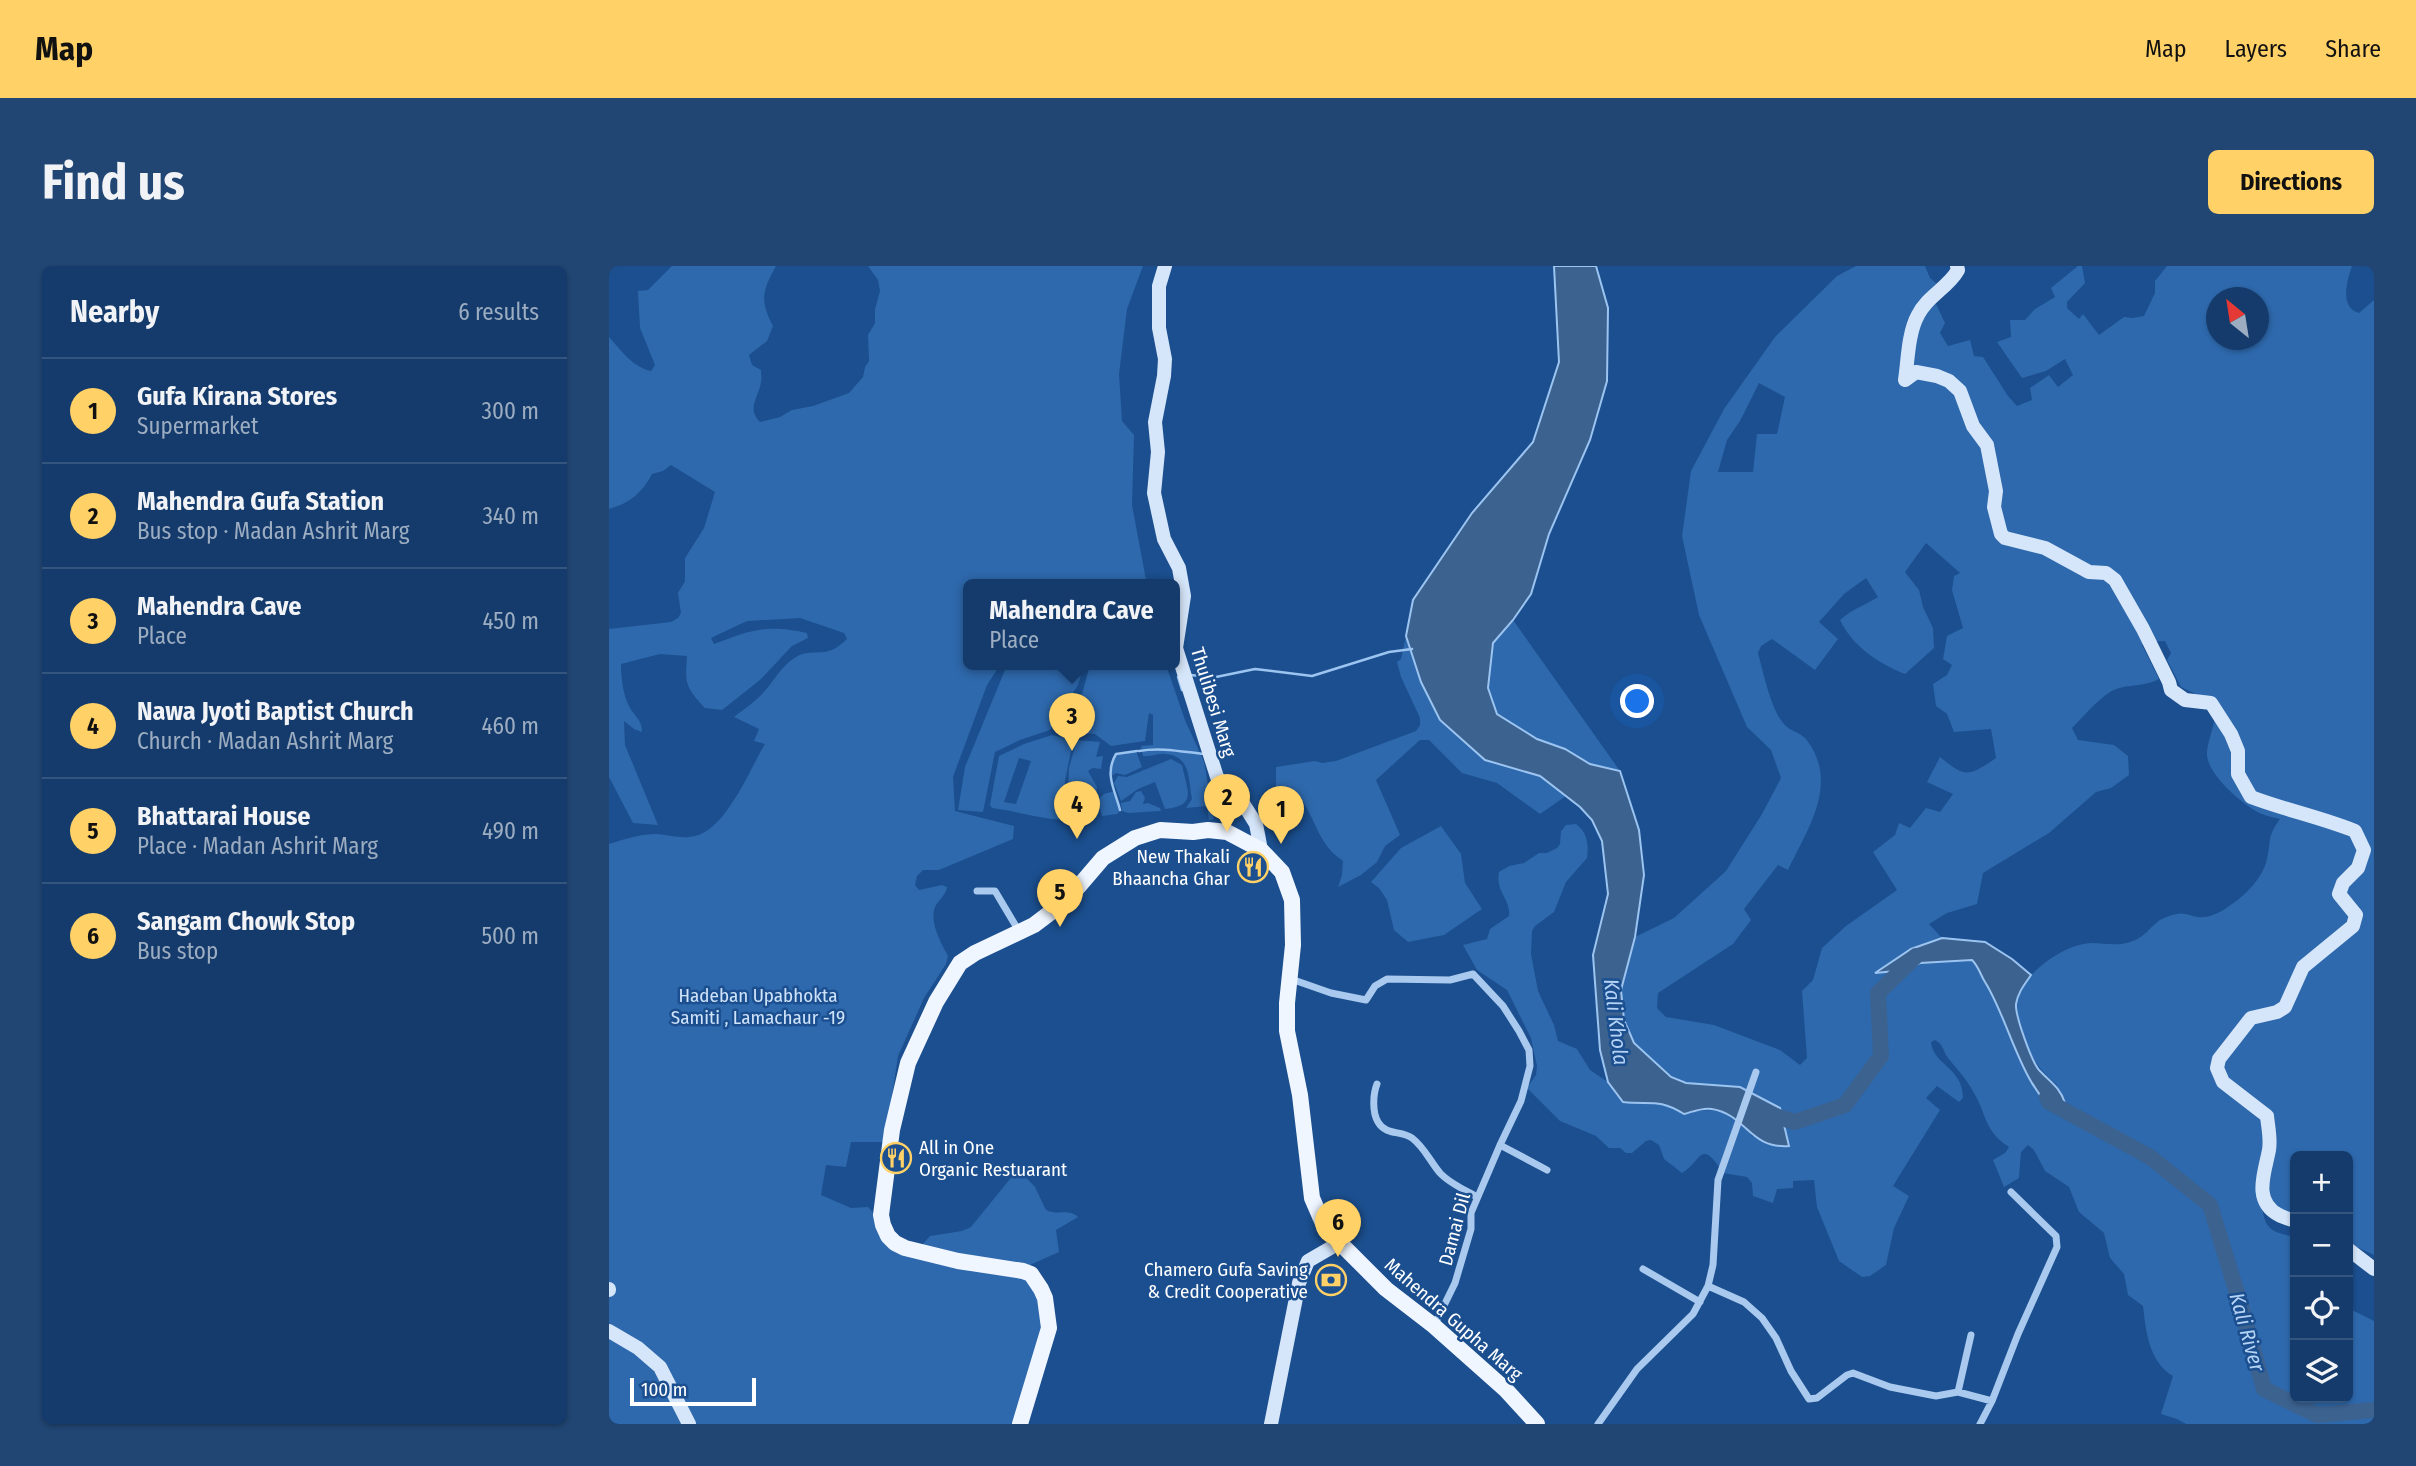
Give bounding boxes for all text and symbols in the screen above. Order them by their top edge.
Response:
text: Map [35,29,93,69]
text: Map [2145,35,2187,63]
text: Layers [2225,35,2287,63]
text: Share [2325,35,2381,63]
button: Directions [2208,150,2374,214]
text: Find us [42,153,185,212]
north arrow [2206,287,2269,350]
text: Nearby [70,294,159,330]
text: 6 results [458,298,539,326]
text: Gufa Kirana Stores [137,381,337,412]
text: 1 [88,397,98,425]
text: 300 m [482,397,539,425]
text: Supermarket [137,412,258,440]
text: Mahendra Gufa Station [137,486,384,517]
text: 2 [88,502,98,530]
text: 340 m [483,502,539,530]
text: Bus stop · Madan Ashrit Marg [137,517,410,545]
popup [963,579,1180,670]
text: Mahendra Cave [137,591,301,622]
text: Mahendra Cave [989,595,1154,626]
text: 3 [88,607,98,635]
text: 450 m [482,607,539,635]
text: Place [137,622,187,650]
text: Place [989,626,1039,654]
street label: Thulibesi Marg [1186,644,1241,760]
your location [1620,684,1654,718]
pin: 3 [1049,693,1095,751]
text: Nawa Jyoti Baptist Church [137,696,414,727]
text: 4 [87,712,99,740]
text: 460 m [481,712,539,740]
text: Church · Madan Ashrit Marg [137,727,393,755]
pin: 2 [1204,774,1250,832]
pin: 4 [1054,781,1100,839]
pin: 1 [1258,786,1304,844]
text: Bhattarai House [137,801,310,832]
text: 5 [87,817,99,845]
text: 490 m [482,817,539,845]
text: Place · Madan Ashrit Marg [137,832,378,860]
place label: New Thakali Bhaancha Ghar [1112,845,1230,890]
restaurant icon: New Thakali Bhaancha Ghar [1236,850,1270,884]
pin: 5 [1037,869,1083,927]
text: Sangam Chowk Stop [137,906,355,937]
text: 6 [87,922,99,950]
text: 500 m [481,922,539,950]
text: Bus stop [137,937,218,965]
water label: Kali Khola [1598,977,1634,1067]
park label: Hadeban Upabhokta Samiti , Lamachaur -19 [671,984,845,1029]
place label: All in One Organic Restuarant [919,1136,1068,1181]
restaurant icon: All in One Organic Restuarant [879,1141,913,1175]
map controls [2290,1151,2353,1403]
button: + [2290,1151,2353,1214]
street label: Damai Dil [1434,1190,1475,1268]
pin: 6 [1315,1199,1361,1257]
button: − [2290,1214,2353,1277]
street label: Mahendra Gupha Marg [1380,1253,1527,1386]
place label: Chamero Gufa Saving & Credit Cooperative [1144,1258,1308,1303]
bank icon: Chamero Gufa Saving & Credit Cooperative [1314,1263,1348,1297]
button: locate [2290,1277,2353,1340]
water label: Kali River [2223,1290,2271,1375]
button: layers [2290,1340,2353,1403]
scale bar [630,1375,756,1407]
text: 100 m [641,1378,687,1401]

